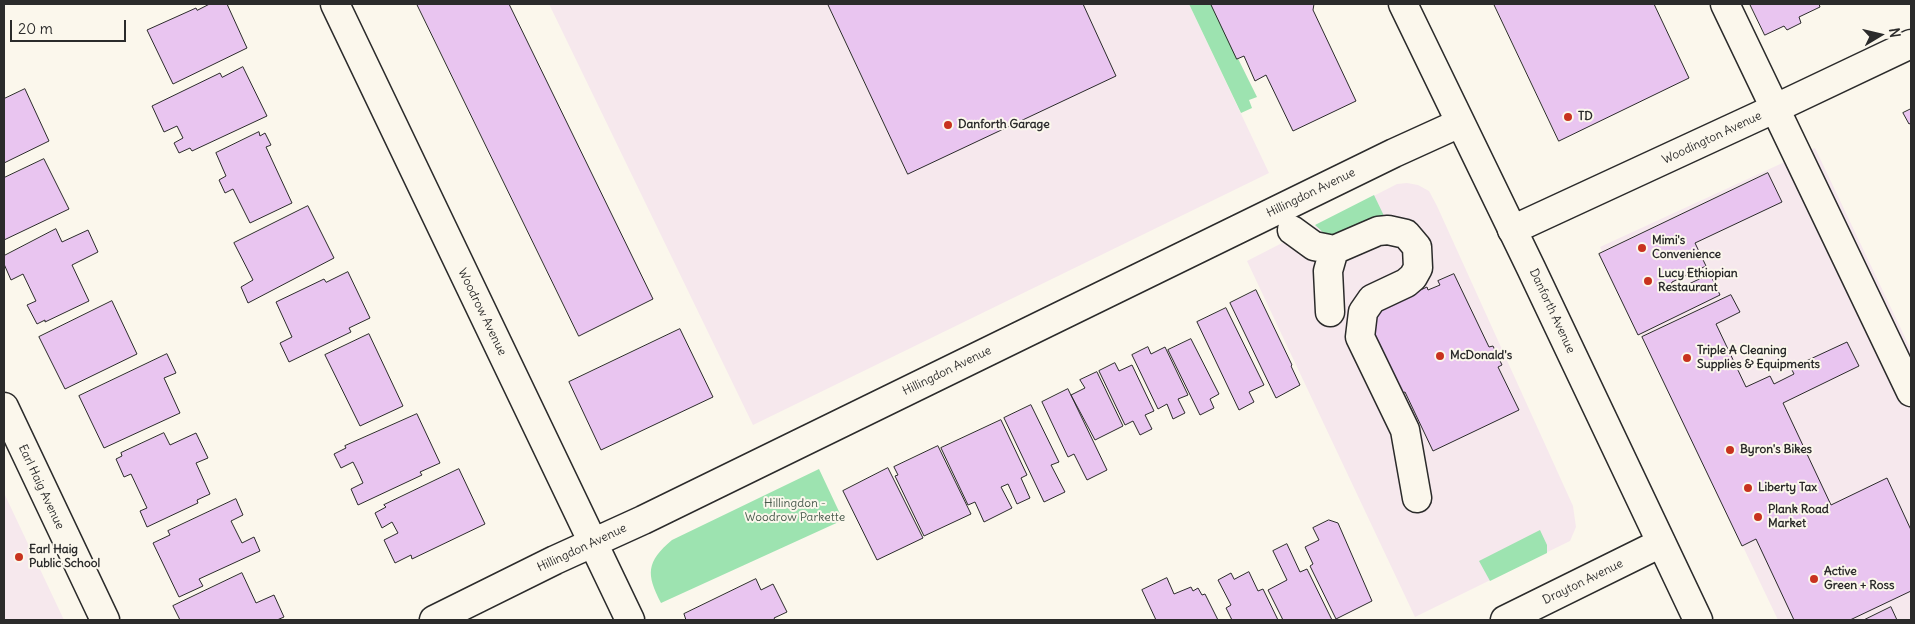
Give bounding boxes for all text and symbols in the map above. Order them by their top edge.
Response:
scale bar [12,10,129,42]
north arrow [1855,10,1905,60]
text: 20 m [18,19,53,38]
text: N [1885,26,1904,39]
street label: Woodington Avenue [1660,109,1764,167]
place label: TD [1578,110,1593,124]
marker: TD [1562,111,1574,123]
place label: Danforth Garage [958,118,1050,132]
marker: Danforth Garage [942,119,954,131]
street label: Hillingdon Avenue [1264,165,1358,221]
place label: Mimi's Convenience [1652,234,1721,262]
marker: Mimi's Convenience [1636,242,1648,254]
street label: Woodrow Avenue [455,266,509,358]
street label: Danforth Avenue [1526,266,1578,356]
place label: Lucy Ethiopian Restaurant [1658,267,1738,295]
marker: Lucy Ethiopian Restaurant [1642,275,1654,287]
street label: Hillingdon Avenue [900,343,994,399]
place label: Triple A Cleaning Supplies & Equipments [1697,344,1820,372]
place label: McDonald's [1450,349,1512,363]
marker: McDonald's [1434,350,1446,362]
marker: Triple A Cleaning Supplies & Equipments [1681,352,1693,364]
street label: Earl Haig Avenue [15,442,67,532]
place label: Byron's Bikes [1740,443,1812,457]
marker: Byron's Bikes [1724,444,1736,456]
place label: Liberty Tax [1758,481,1817,495]
marker: Liberty Tax [1742,482,1754,494]
park label: Hillingdon - Woodrow Parkette [745,497,845,525]
place label: Plank Road Market [1768,503,1829,531]
marker: Plank Road Market [1752,511,1764,523]
street label: Hillingdon Avenue [535,521,629,575]
place label: Earl Haig Public School [29,543,100,571]
marker: Earl Haig Public School [13,551,25,563]
street label: Drayton Avenue [1540,556,1626,608]
place label: Active Green + Ross [1824,565,1894,593]
marker: Active Green + Ross [1808,573,1820,585]

